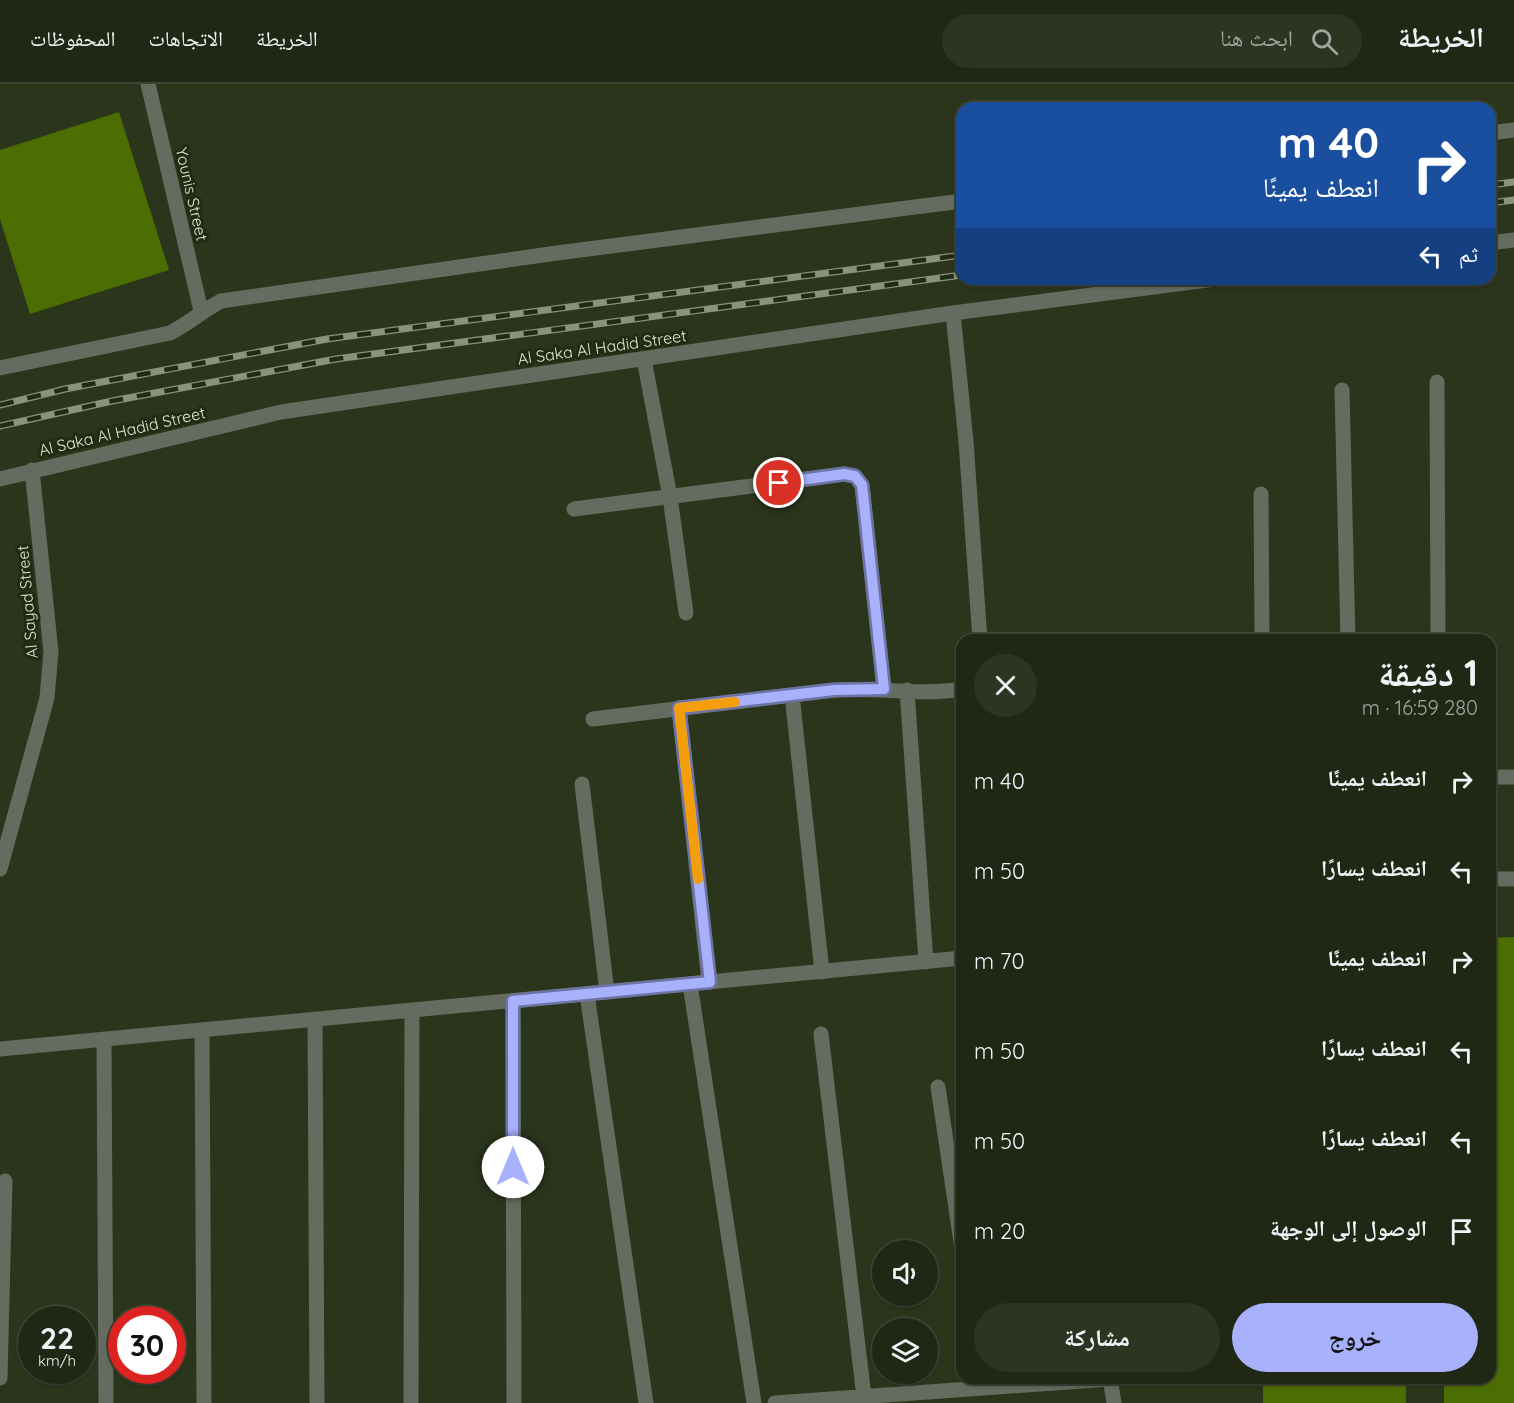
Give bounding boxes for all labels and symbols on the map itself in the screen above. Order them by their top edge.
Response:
street label: Younis Street [172,145,212,243]
street label: Al Saka Al Hadid Street [516,325,688,369]
street label: Al Saka Al Hadid Street [37,402,207,460]
pin [753,457,804,508]
street label: Al Sayad Street [12,545,42,659]
position arrow [481,1135,545,1199]
speed limit sign: 30 [108,1306,186,1384]

